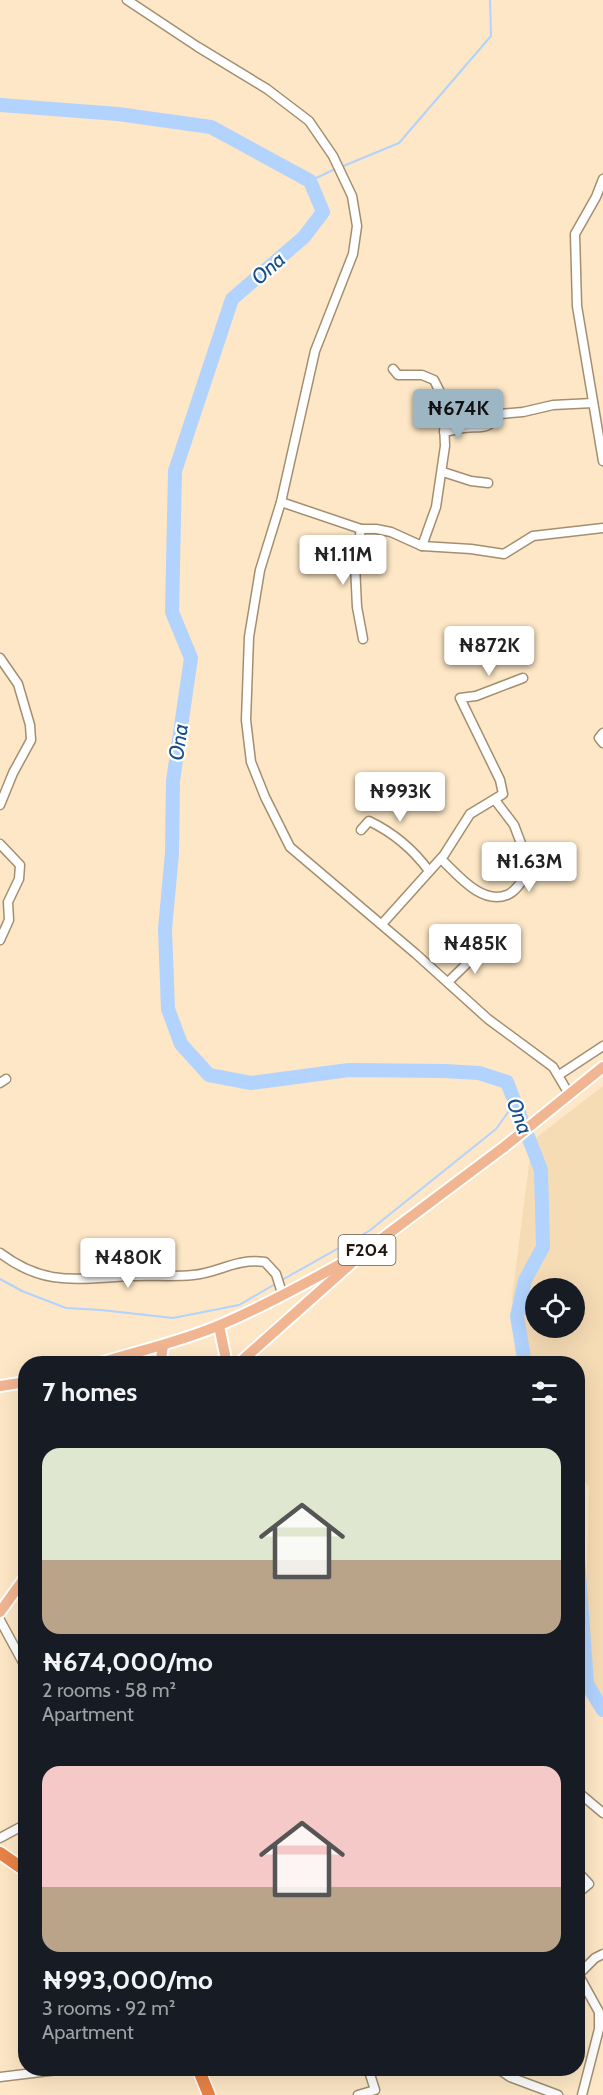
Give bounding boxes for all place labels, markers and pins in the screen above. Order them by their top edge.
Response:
pin: ₦674K [416,389,500,440]
pin: ₦1.11M [294,535,392,586]
pin: ₦872K [447,626,531,677]
pin: ₦993K [358,772,442,823]
pin: ₦1.63M [480,842,578,893]
pin: ₦485K [433,924,517,975]
pin: ₦480K [86,1238,170,1289]

